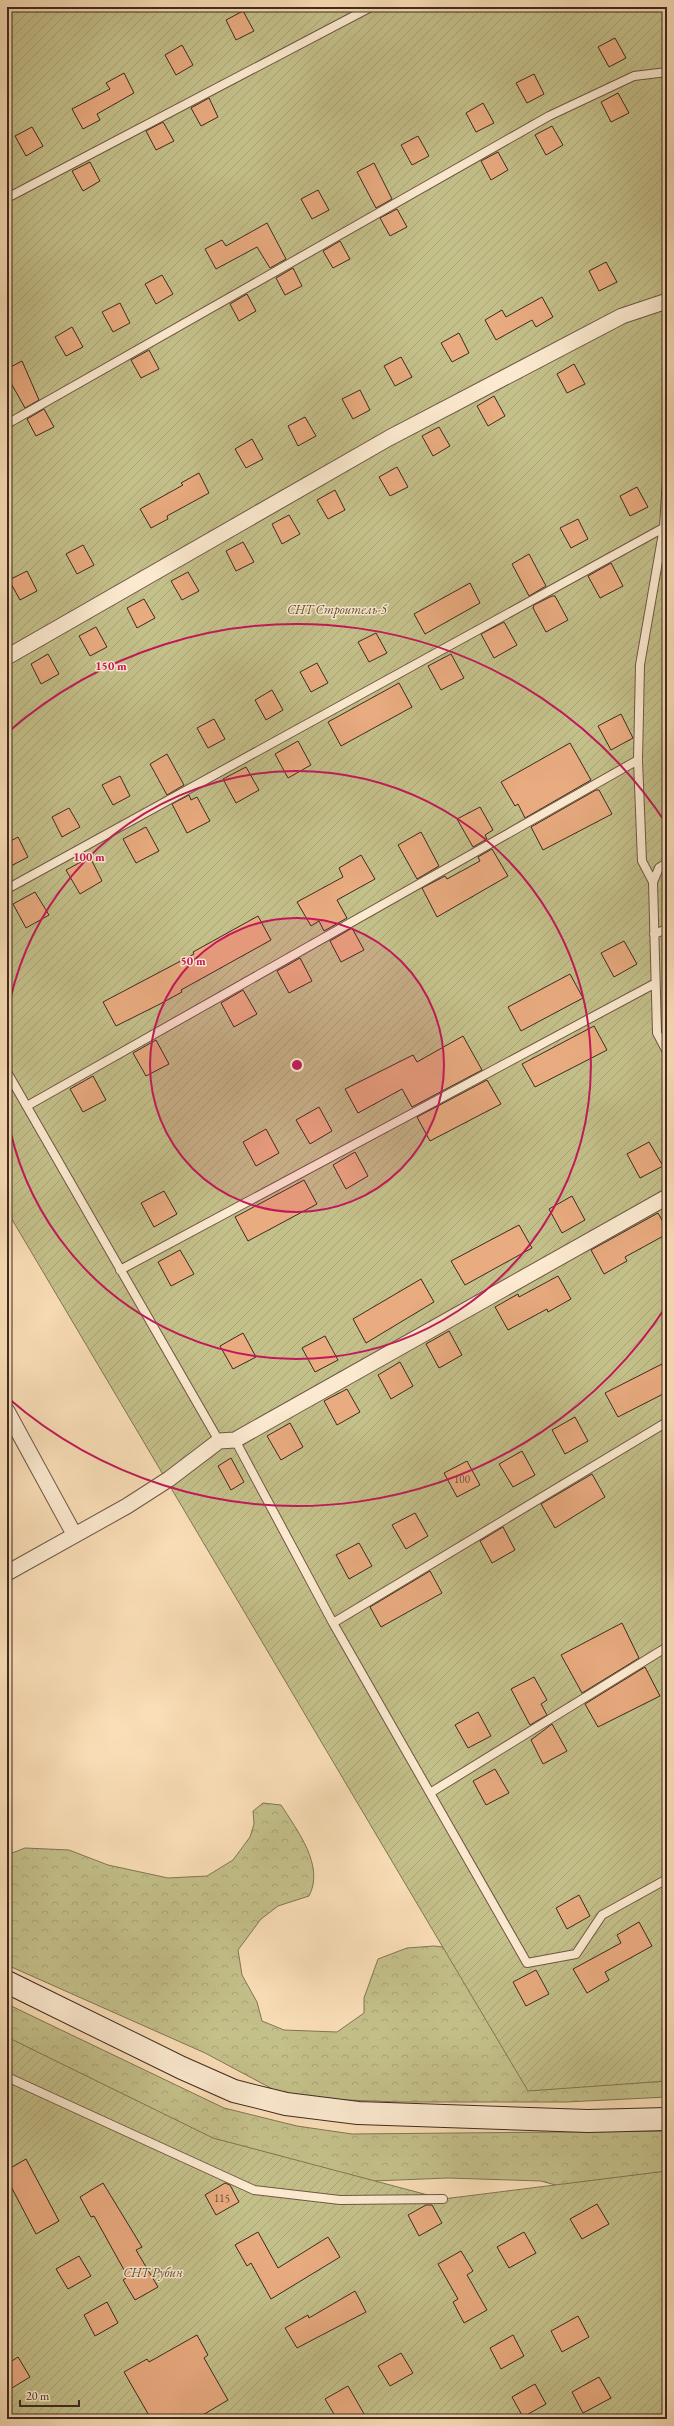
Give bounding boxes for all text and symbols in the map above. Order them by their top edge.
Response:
park label: СНТ Строитель-5 [287,601,388,618]
text: 150 m [95,658,127,674]
text: 100 m [73,849,105,865]
text: 50 m [180,953,206,969]
centre of rings [290,1058,304,1072]
house number: 100 [454,1472,470,1486]
house number: 115 [214,2191,230,2205]
park label: СНТ Рубин [123,2264,183,2281]
scale bar [20,2382,79,2408]
text: 20 m [26,2388,50,2404]

